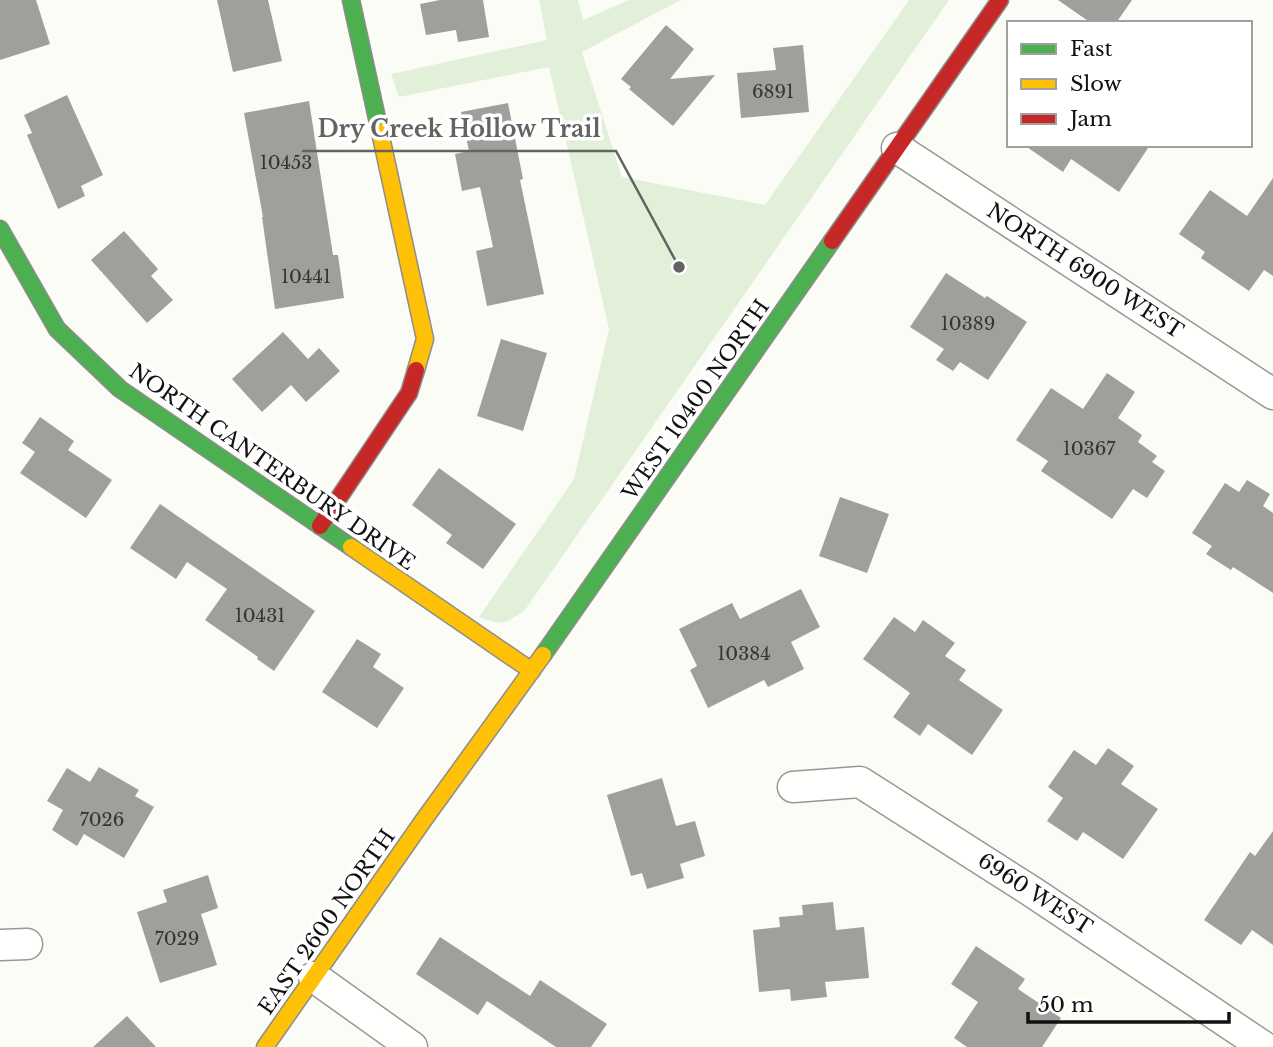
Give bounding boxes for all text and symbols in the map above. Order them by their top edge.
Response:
legend [1007,21,1252,147]
text: Fast [1070,36,1112,62]
text: Slow [1070,71,1122,97]
house number: 6891 [752,81,794,103]
text: Jam [1067,106,1112,132]
callout: Dry Creek Hollow Trail [302,107,616,151]
text: Dry Creek Hollow Trail [317,115,601,143]
house number: 10453 [260,152,312,174]
street label: NORTH 6900 WEST [982,198,1188,344]
house number: 10441 [281,266,331,288]
street label: WEST 10400 NORTH [616,295,775,506]
house number: 10389 [941,313,995,335]
street label: NORTH CANTERBURY DRIVE [124,358,420,576]
house number: 10367 [1063,438,1116,460]
house number: 10431 [235,605,285,627]
house number: 10384 [717,643,771,665]
house number: 7026 [80,809,124,831]
street label: EAST 2600 NORTH [253,824,401,1020]
street label: 6960 WEST [973,847,1097,941]
house number: 7029 [155,928,199,950]
scale bar [1028,981,1229,1025]
text: 50 m [1038,992,1094,1018]

